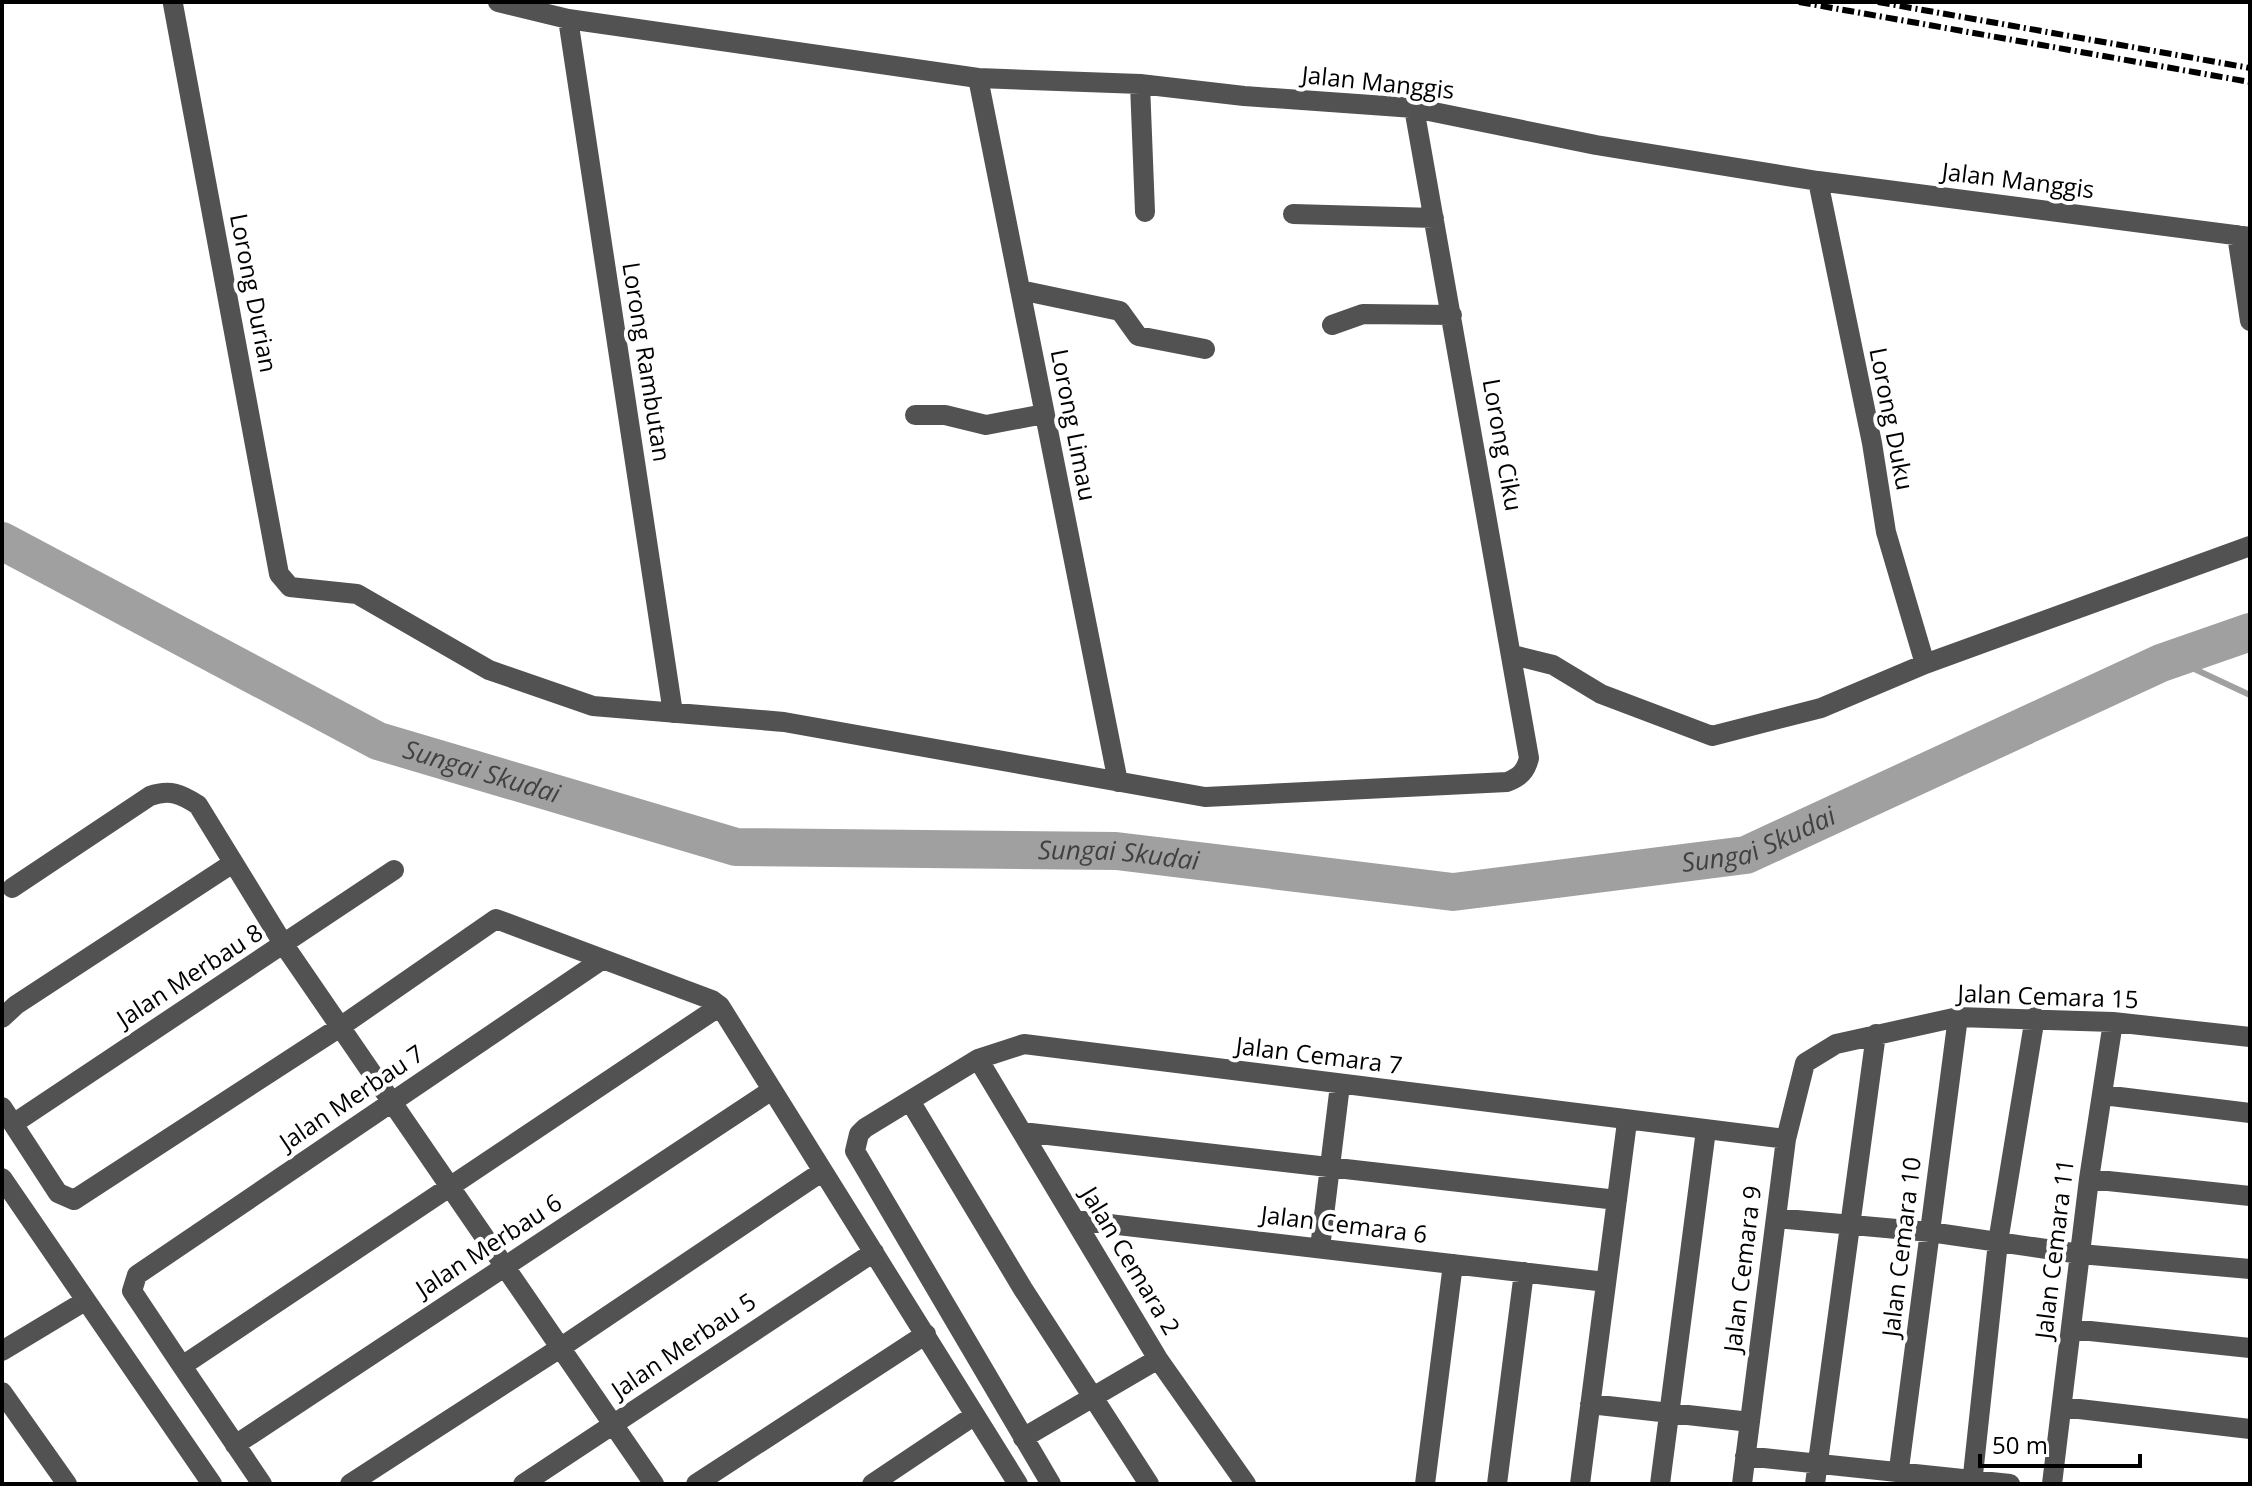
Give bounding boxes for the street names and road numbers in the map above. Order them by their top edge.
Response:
street label: Jalan Manggis [1298,57,1456,106]
street label: Jalan Manggis [1938,154,2096,205]
street label: Lorong Durian [223,210,286,375]
street label: Lorong Rambutan [615,260,680,464]
street label: Lorong Duku [1862,345,1922,493]
street label: Lorong Limau [1044,346,1105,503]
street label: Lorong Ciku [1476,376,1531,513]
street label: Jalan Merbau 8 [108,915,268,1035]
street label: Jalan Cemara 15 [1955,976,2139,1015]
street label: Jalan Cemara 7 [1232,1028,1404,1081]
street label: Jalan Merbau 7 [271,1036,430,1158]
street label: Jalan Cemara 10 [1873,1155,1928,1341]
street label: Jalan Cemara 11 [2026,1157,2081,1343]
street label: Jalan Cemara 2 [1073,1178,1189,1340]
street label: Jalan Cemara 9 [1715,1184,1768,1356]
street label: Jalan Merbau 6 [407,1185,567,1305]
street label: Jalan Cemara 6 [1257,1197,1429,1250]
street label: Jalan Merbau 5 [603,1284,762,1406]

